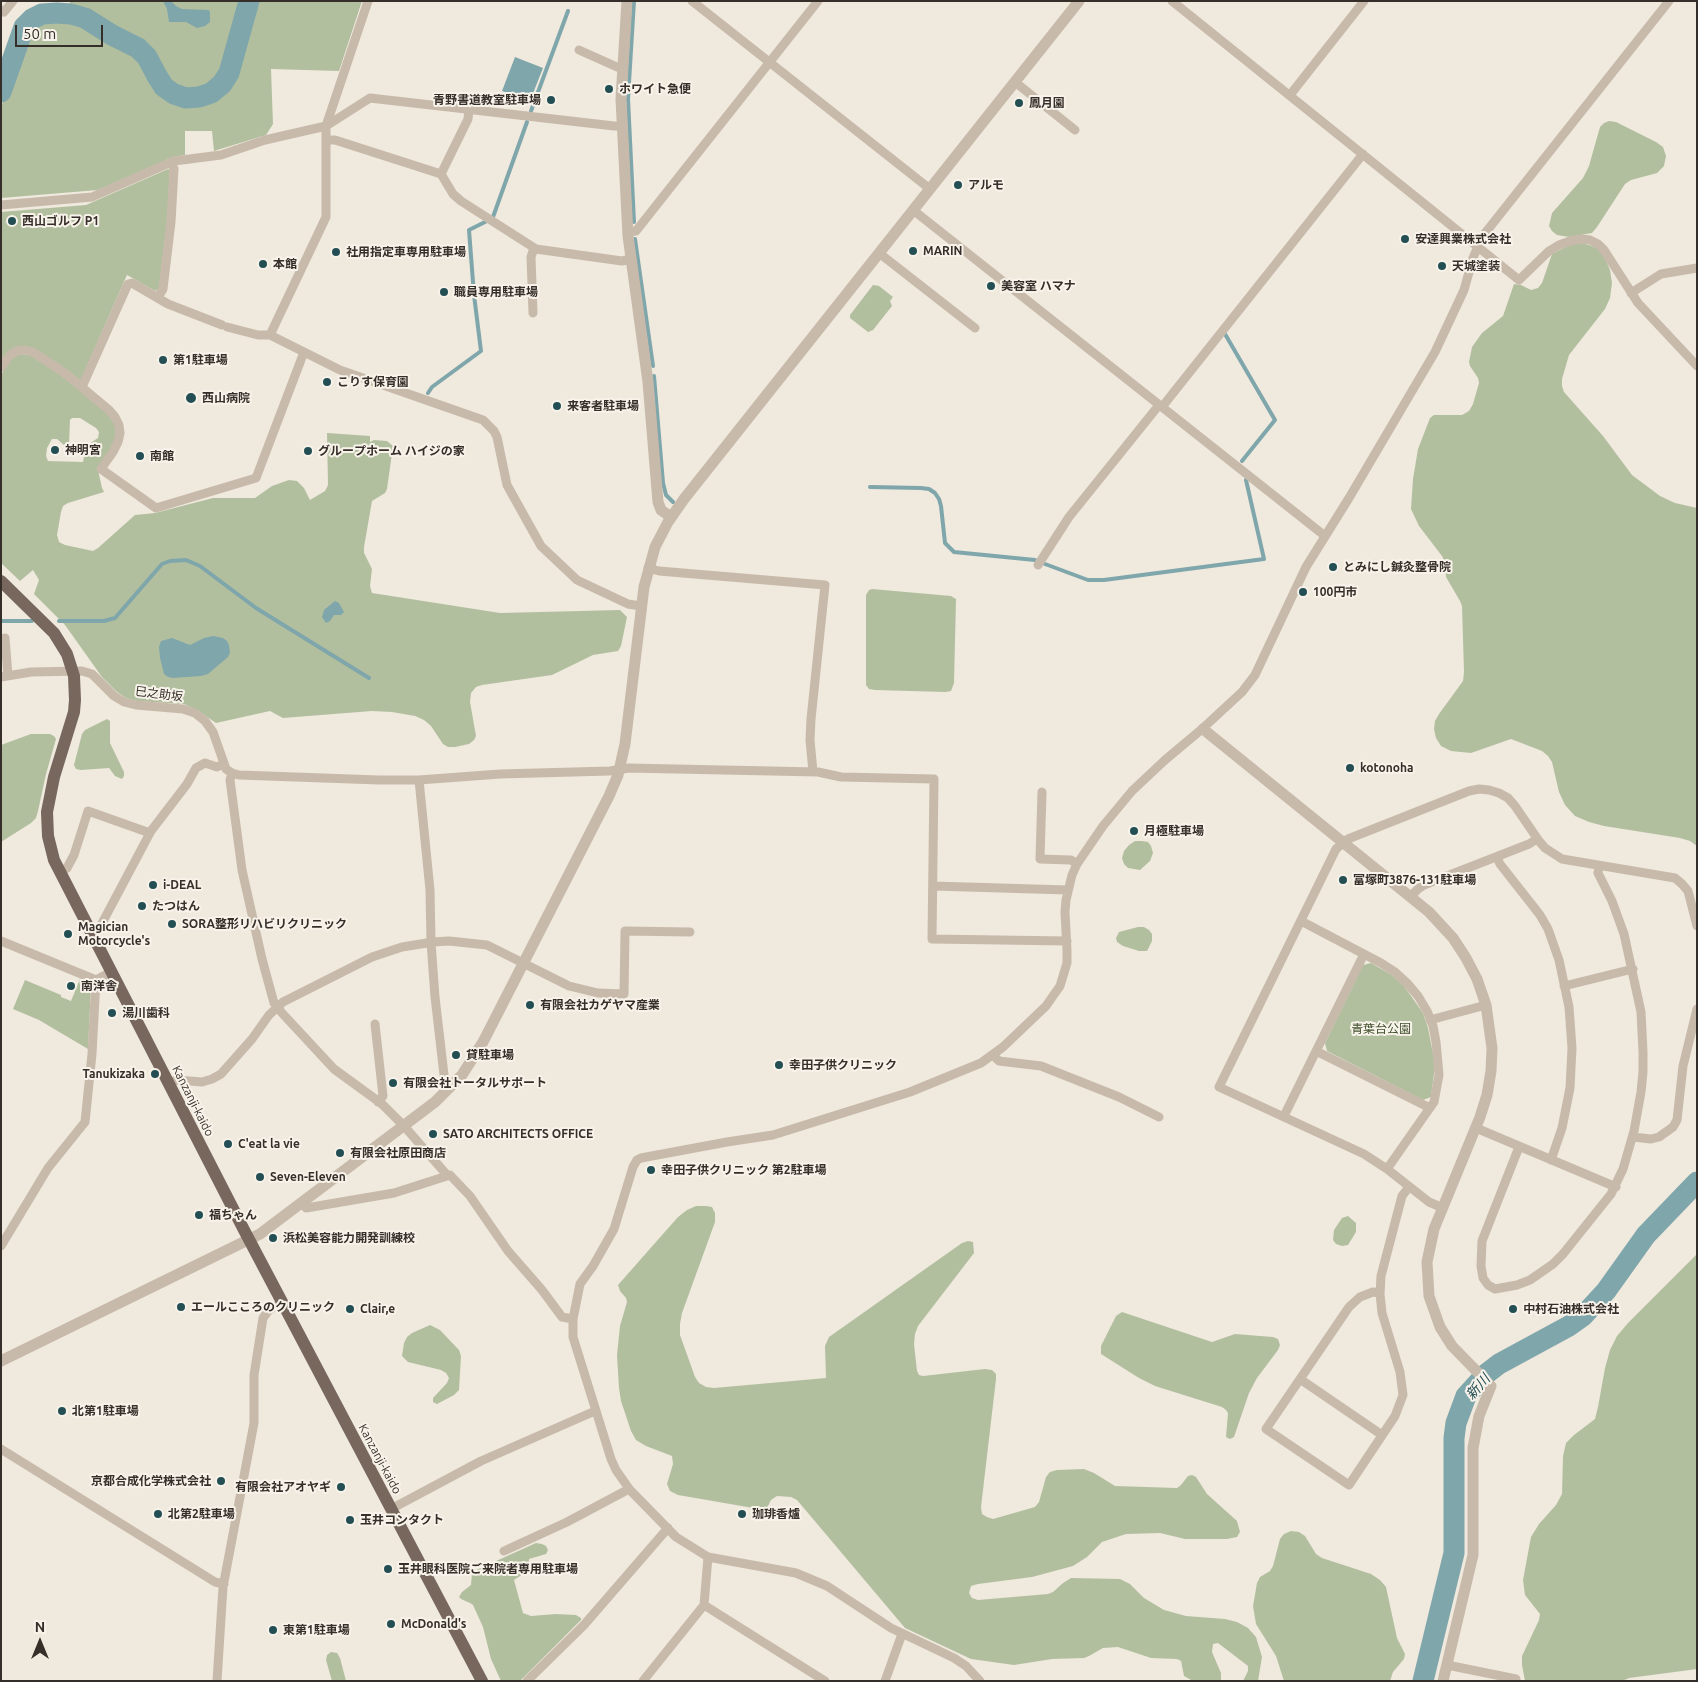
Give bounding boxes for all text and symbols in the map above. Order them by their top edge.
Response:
scale bar [18,15,105,47]
text: 50 m [23,25,56,42]
place label: ホワイト急便 [619,82,691,96]
marker: ホワイト急便 [603,83,615,95]
place label: 青野書道教室駐車場 [433,93,541,107]
marker: 青野書道教室駐車場 [545,94,557,106]
place label: 鳳月園 [1029,96,1065,110]
marker: 鳳月園 [1013,97,1025,109]
place label: アルモ [968,178,1004,192]
marker: アルモ [952,179,964,191]
place label: 西山ゴルフ P1 [22,214,99,228]
marker: 西山ゴルフ P1 [6,215,18,227]
place label: 安達興業株式会社 [1415,232,1511,246]
marker: 安達興業株式会社 [1399,233,1411,245]
place label: MARIN [923,244,963,258]
place label: 社用指定車専用駐車場 [346,245,466,259]
marker: MARIN [907,245,919,257]
marker: 社用指定車専用駐車場 [330,246,342,258]
place label: 本館 [273,257,297,271]
marker: 本館 [257,258,269,270]
place label: 天城塗装 [1452,259,1500,273]
marker: 天城塗装 [1436,260,1448,272]
place label: 美容室 ハマナ [1001,279,1076,293]
marker: 美容室 ハマナ [985,280,997,292]
place label: 職員専用駐車場 [454,285,538,299]
marker: 職員専用駐車場 [438,286,450,298]
place label: 第1駐車場 [173,353,228,367]
marker: 第1駐車場 [157,354,169,366]
place label: こりす保育園 [337,375,409,389]
marker: こりす保育園 [321,376,333,388]
marker: 西山病院 [184,391,198,405]
place label: 西山病院 [202,391,250,405]
place label: 来客者駐車場 [567,399,639,413]
marker: 来客者駐車場 [551,400,563,412]
place label: 神明宮 [65,443,101,457]
marker: 神明宮 [49,444,61,456]
place label: グループホーム ハイジの家 [318,444,465,458]
marker: グループホーム ハイジの家 [302,445,314,457]
place label: 南館 [150,449,174,463]
marker: 南館 [134,450,146,462]
place label: とみにし鍼灸整骨院 [1343,560,1451,574]
marker: とみにし鍼灸整骨院 [1327,561,1339,573]
place label: 100円市 [1313,585,1357,599]
marker: 100円市 [1297,586,1309,598]
street label: 巳之助坂 [134,684,184,704]
place label: kotonoha [1360,761,1414,775]
marker: kotonoha [1344,762,1356,774]
place label: 月極駐車場 [1144,824,1204,838]
marker: 月極駐車場 [1128,825,1140,837]
place label: 富塚町3876-131駐車場 [1353,873,1476,887]
marker: 富塚町3876-131駐車場 [1337,874,1349,886]
place label: i-DEAL [163,878,201,892]
marker: i-DEAL [147,879,159,891]
place label: たつはん [152,899,200,913]
marker: たつはん [136,900,148,912]
place label: SORA整形リハビリクリニック [182,917,347,931]
marker: SORA整形リハビリクリニック [166,918,178,930]
place label: Magician Motorcycle's [78,920,150,948]
marker: Magician Motorcycle's [62,928,74,940]
place label: 南洋舎 [81,979,117,993]
marker: 南洋舎 [65,980,77,992]
place label: 有限会社カゲヤマ産業 [540,998,660,1012]
marker: 有限会社カゲヤマ産業 [524,999,536,1011]
place label: 湯川歯科 [122,1006,170,1020]
marker: 湯川歯科 [106,1007,118,1019]
park label: 青葉台公園 [1351,1022,1411,1036]
place label: 貸駐車場 [466,1048,514,1062]
marker: 貸駐車場 [450,1049,462,1061]
place label: 幸田子供クリニック [789,1058,897,1072]
marker: 幸田子供クリニック [773,1059,785,1071]
street label: Kanzanji-kaido [169,1063,217,1139]
place label: Tanukizaka [83,1067,145,1081]
marker: Tanukizaka [149,1068,161,1080]
place label: 有限会社トータルサポート [403,1076,547,1090]
marker: 有限会社トータルサポート [387,1077,399,1089]
place label: SATO ARCHITECTS OFFICE [443,1127,593,1141]
marker: SATO ARCHITECTS OFFICE [427,1128,439,1140]
place label: C'eat la vie [238,1137,300,1151]
marker: C'eat la vie [222,1138,234,1150]
place label: 有限会社原田商店 [350,1146,446,1160]
marker: 有限会社原田商店 [334,1147,346,1159]
place label: 幸田子供クリニック 第2駐車場 [661,1163,827,1177]
marker: 幸田子供クリニック 第2駐車場 [645,1164,657,1176]
place label: Seven-Eleven [270,1170,346,1184]
marker: Seven-Eleven [254,1171,266,1183]
place label: 福ちゃん [209,1208,257,1222]
marker: 福ちゃん [193,1209,205,1221]
place label: 浜松美容能力開発訓練校 [283,1231,415,1245]
marker: 浜松美容能力開発訓練校 [267,1232,279,1244]
place label: エールこころのクリニック [191,1300,335,1314]
marker: エールこころのクリニック [175,1301,187,1313]
place label: Clair,e [360,1302,395,1316]
place label: 中村石油株式会社 [1523,1302,1619,1316]
marker: Clair,e [344,1303,356,1315]
marker: 中村石油株式会社 [1507,1303,1519,1315]
water label: 新川 [1462,1371,1494,1403]
place label: 北第1駐車場 [72,1404,139,1418]
marker: 北第1駐車場 [56,1405,68,1417]
street label: Kanzanji-kaido [355,1421,405,1497]
place label: 京都合成化学株式会社 [91,1474,211,1488]
marker: 京都合成化学株式会社 [215,1475,227,1487]
place label: 有限会社アオヤギ [235,1480,331,1494]
marker: 有限会社アオヤギ [335,1481,347,1493]
place label: 北第2駐車場 [168,1507,235,1521]
place label: 珈琲香爐 [752,1507,800,1521]
marker: 北第2駐車場 [152,1508,164,1520]
marker: 珈琲香爐 [736,1508,748,1520]
place label: 玉井コンタクト [360,1513,444,1527]
marker: 玉井コンタクト [344,1514,356,1526]
place label: 玉井眼科医院ご来院者専用駐車場 [398,1562,578,1576]
marker: 玉井眼科医院ご来院者専用駐車場 [382,1563,394,1575]
north arrow [15,1617,65,1667]
place label: McDonald's [401,1617,467,1631]
marker: McDonald's [385,1618,397,1630]
text: N [35,1619,45,1635]
place label: 東第1駐車場 [283,1623,350,1637]
marker: 東第1駐車場 [267,1624,279,1636]

